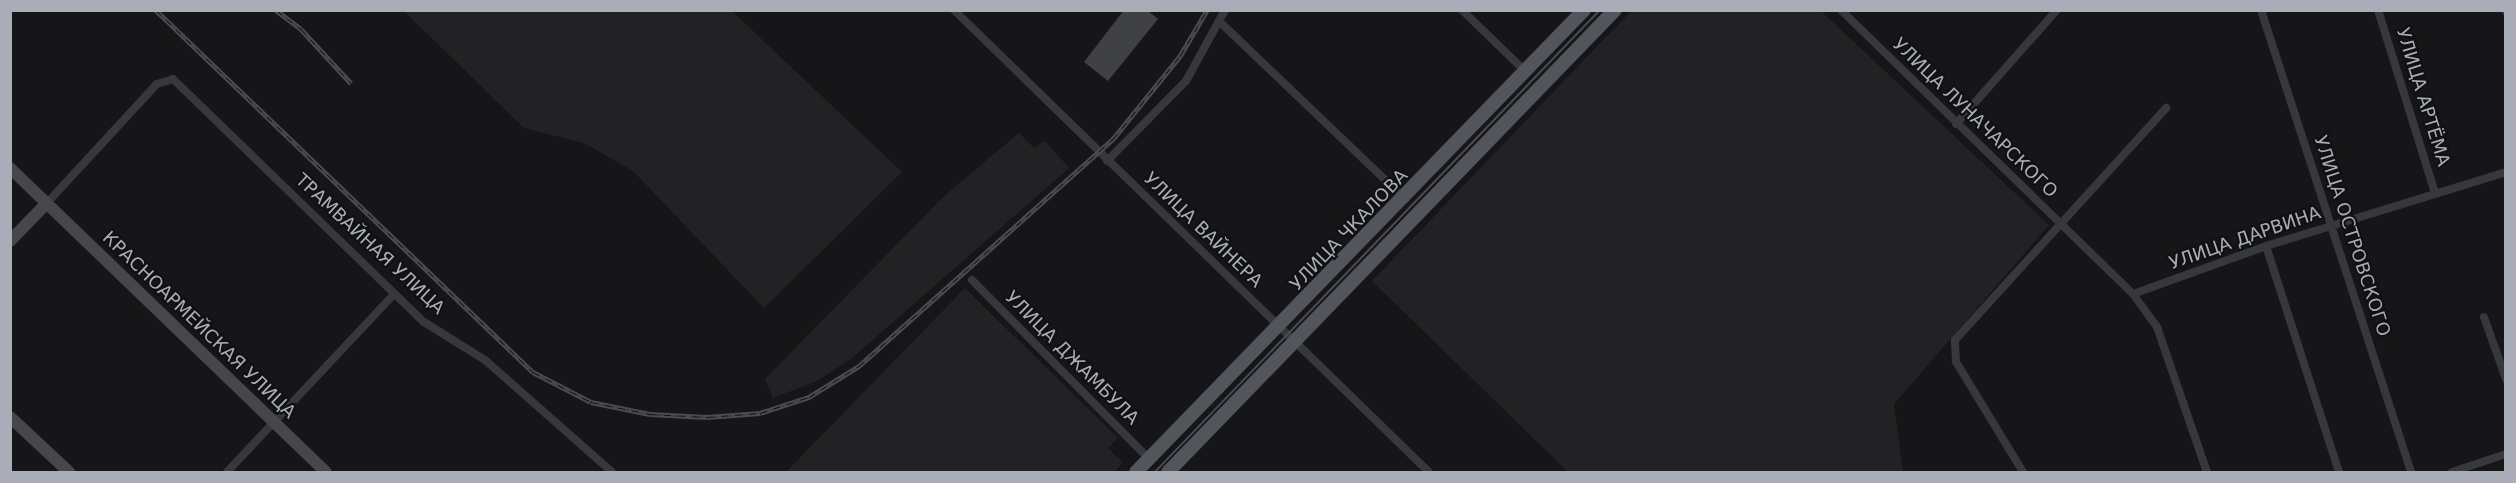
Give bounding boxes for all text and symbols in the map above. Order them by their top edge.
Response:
street label: УЛИЦА АРТЁМА [2392,25,2454,169]
street label: УЛИЦА ЛУНАЧАРСКОГО [1888,34,2062,202]
street label: УЛИЦА ОСТРОВСКОГО [2309,133,2395,339]
street label: УЛИЦА ЧКАЛОВА [1286,165,1412,295]
street label: УЛИЦА ВАЙНЕРА [1139,168,1267,292]
street label: ТРАМВАЙНАЯ УЛИЦА [291,169,449,319]
street label: УЛИЦА ДАРВИНА [2166,202,2324,274]
street label: КРАСНОАРМЕЙСКАЯ УЛИЦА [98,227,300,423]
street label: УЛИЦА ДЖАМБУЛА [1001,287,1143,429]

